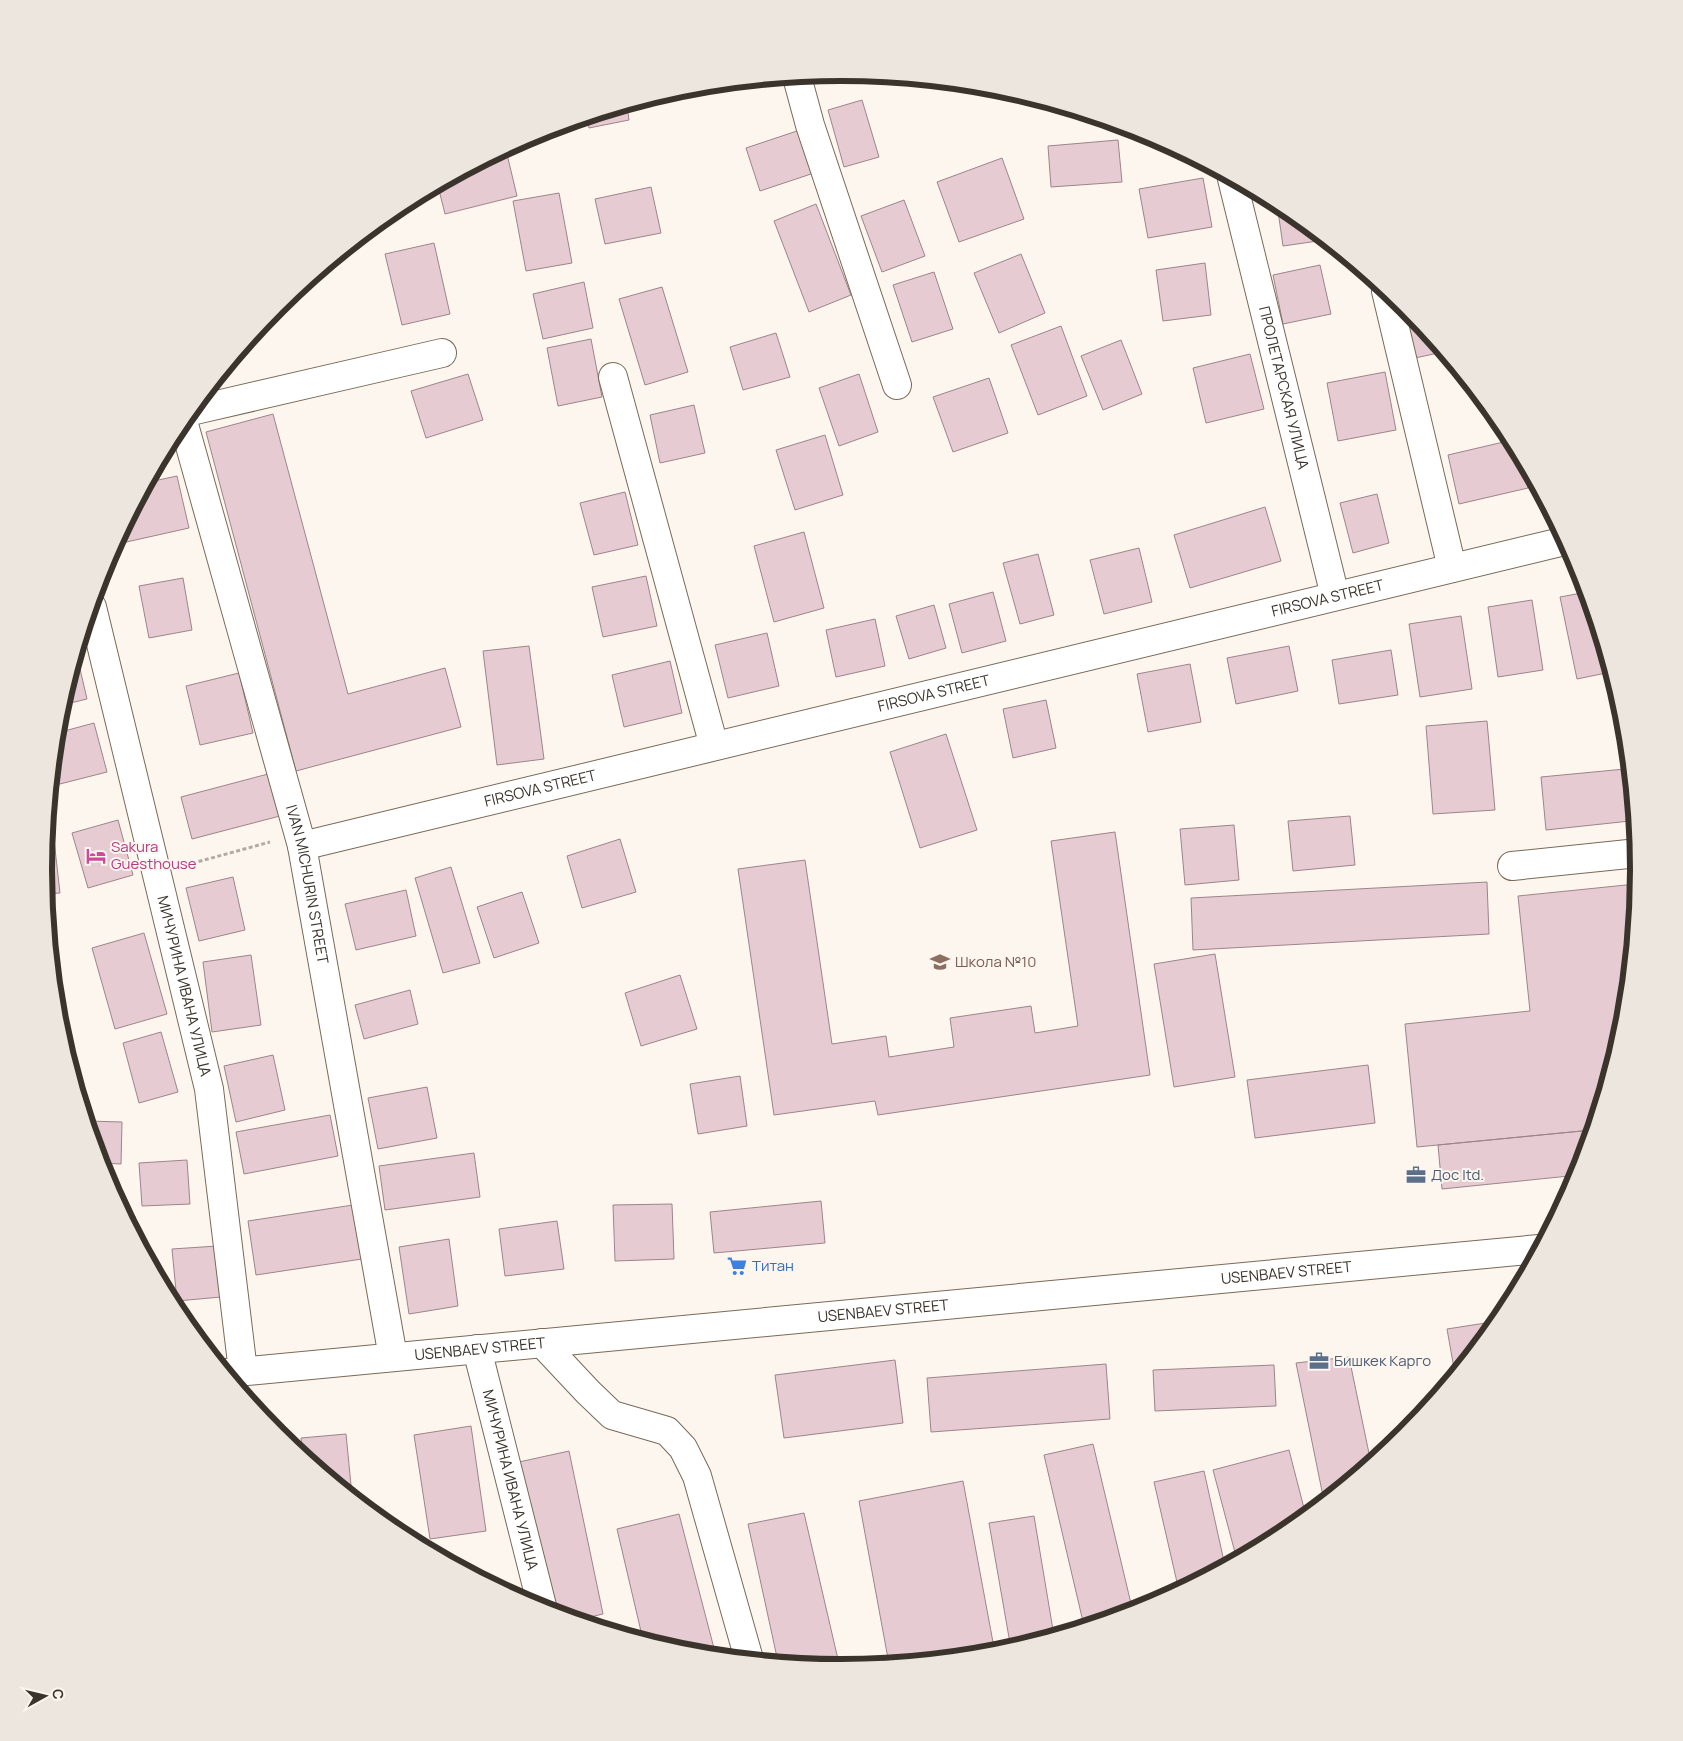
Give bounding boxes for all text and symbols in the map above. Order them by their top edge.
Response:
street label: ПРОЛЕТАРСКАЯ УЛИЦА [1254,304,1314,472]
street label: FIRSOVA STREET [1269,574,1386,622]
street label: FIRSOVA STREET [876,669,992,717]
street label: FIRSOVA STREET [482,764,598,812]
street label: IVAN MICHURIN STREET [281,802,334,966]
place label: Sakura Guesthouse [111,836,197,874]
hotel icon: Sakura Guesthouse [85,845,107,867]
street label: МИЧУРИНА ИВАНА УЛИЦА [152,893,217,1079]
school or university icon: Школа №10 [929,951,951,973]
place label: Школа №10 [955,951,1036,972]
office icon: Дос ltd. [1405,1164,1427,1186]
place label: Дос ltd. [1431,1164,1484,1185]
supermarket icon: Титан [726,1255,748,1277]
place label: Титан [752,1255,794,1276]
street label: USENBAEV STREET [1220,1256,1353,1289]
street label: USENBAEV STREET [817,1294,949,1327]
street label: USENBAEV STREET [413,1332,546,1365]
office icon: Бишкек Карго [1308,1350,1330,1372]
place label: Бишкек Карго [1334,1350,1431,1371]
street label: МИЧУРИНА ИВАНА УЛИЦА [478,1387,544,1573]
north arrow [20,1671,70,1721]
text: С [48,1688,68,1701]

